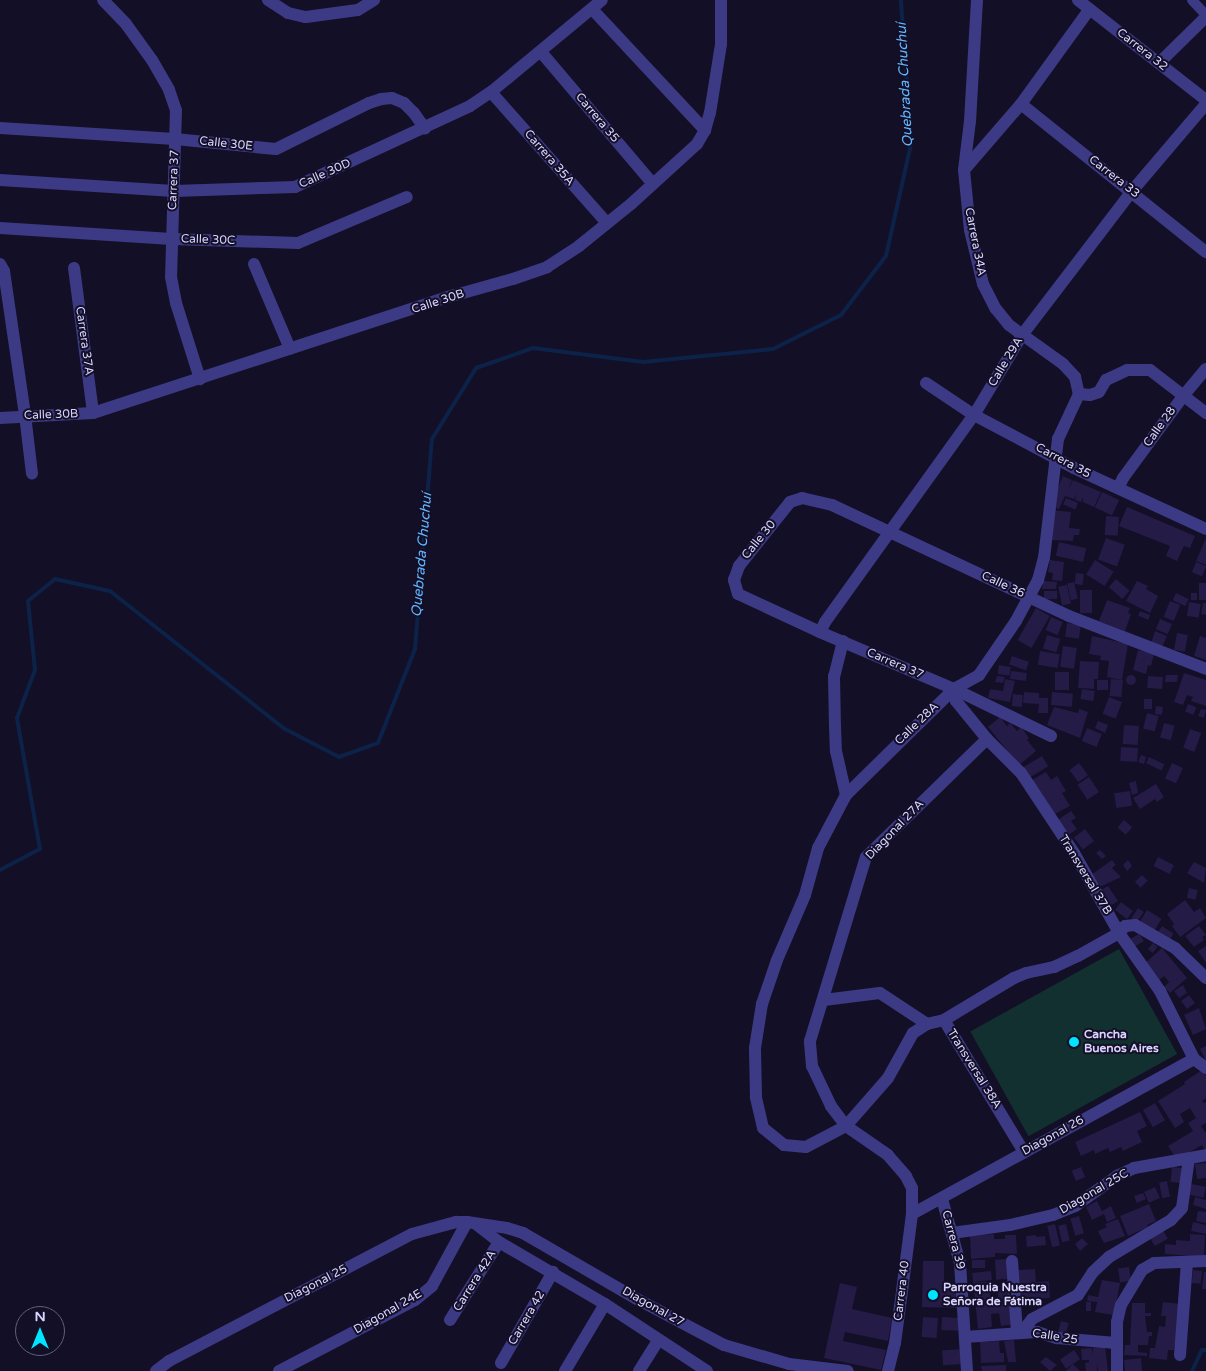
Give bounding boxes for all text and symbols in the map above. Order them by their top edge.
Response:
water label: Quebrada Chuchuí [893,22,917,148]
street label: Carrera 32 [1114,26,1170,74]
street label: Carrera 35 [572,90,622,146]
street label: Carrera 35A [521,127,577,189]
street label: Calle 30E [199,134,253,154]
street label: Carrera 37 [166,150,182,210]
street label: Carrera 33 [1086,153,1142,201]
street label: Calle 30D [297,156,353,192]
street label: Carrera 34A [961,207,989,277]
street label: Calle 30C [181,232,235,248]
street label: Calle 30B [410,287,466,317]
street label: Carrera 37A [72,306,96,376]
street label: Calle 29A [986,335,1026,389]
street label: Calle 28 [1141,404,1179,450]
street label: Calle 30B [24,407,78,423]
street label: Carrera 35 [1033,440,1093,482]
water label: Quebrada Chuchuí [408,492,436,618]
street label: Calle 30 [739,518,779,562]
street label: Calle 36 [979,569,1027,601]
street label: Carrera 37 [864,646,926,682]
street label: Calle 28A [892,700,942,748]
street label: Diagonal 27A [863,797,927,863]
street label: Transversal 37B [1055,832,1115,918]
street label: Transversal 38A [944,1026,1004,1112]
place label: Cancha Buenos Aires [1084,1028,1159,1056]
marker: Cancha Buenos Aires [1068,1036,1080,1048]
street label: Diagonal 26 [1019,1113,1087,1159]
street label: Diagonal 25C [1057,1166,1131,1218]
street label: Carrera 39 [938,1209,968,1271]
street label: Carrera 42A [451,1248,499,1314]
street label: Carrera 40 [891,1260,913,1322]
street label: Diagonal 25 [282,1262,350,1306]
place label: Parroquia Nuestra Señora de Fátima [943,1281,1047,1309]
street label: Diagonal 27 [619,1284,687,1330]
street label: Diagonal 24E [351,1287,425,1337]
street label: Carrera 42 [506,1288,548,1348]
marker: Parroquia Nuestra Señora de Fátima [927,1289,939,1301]
north arrow [15,1306,65,1356]
text: N [34,1308,46,1325]
street label: Calle 25 [1031,1326,1079,1348]

